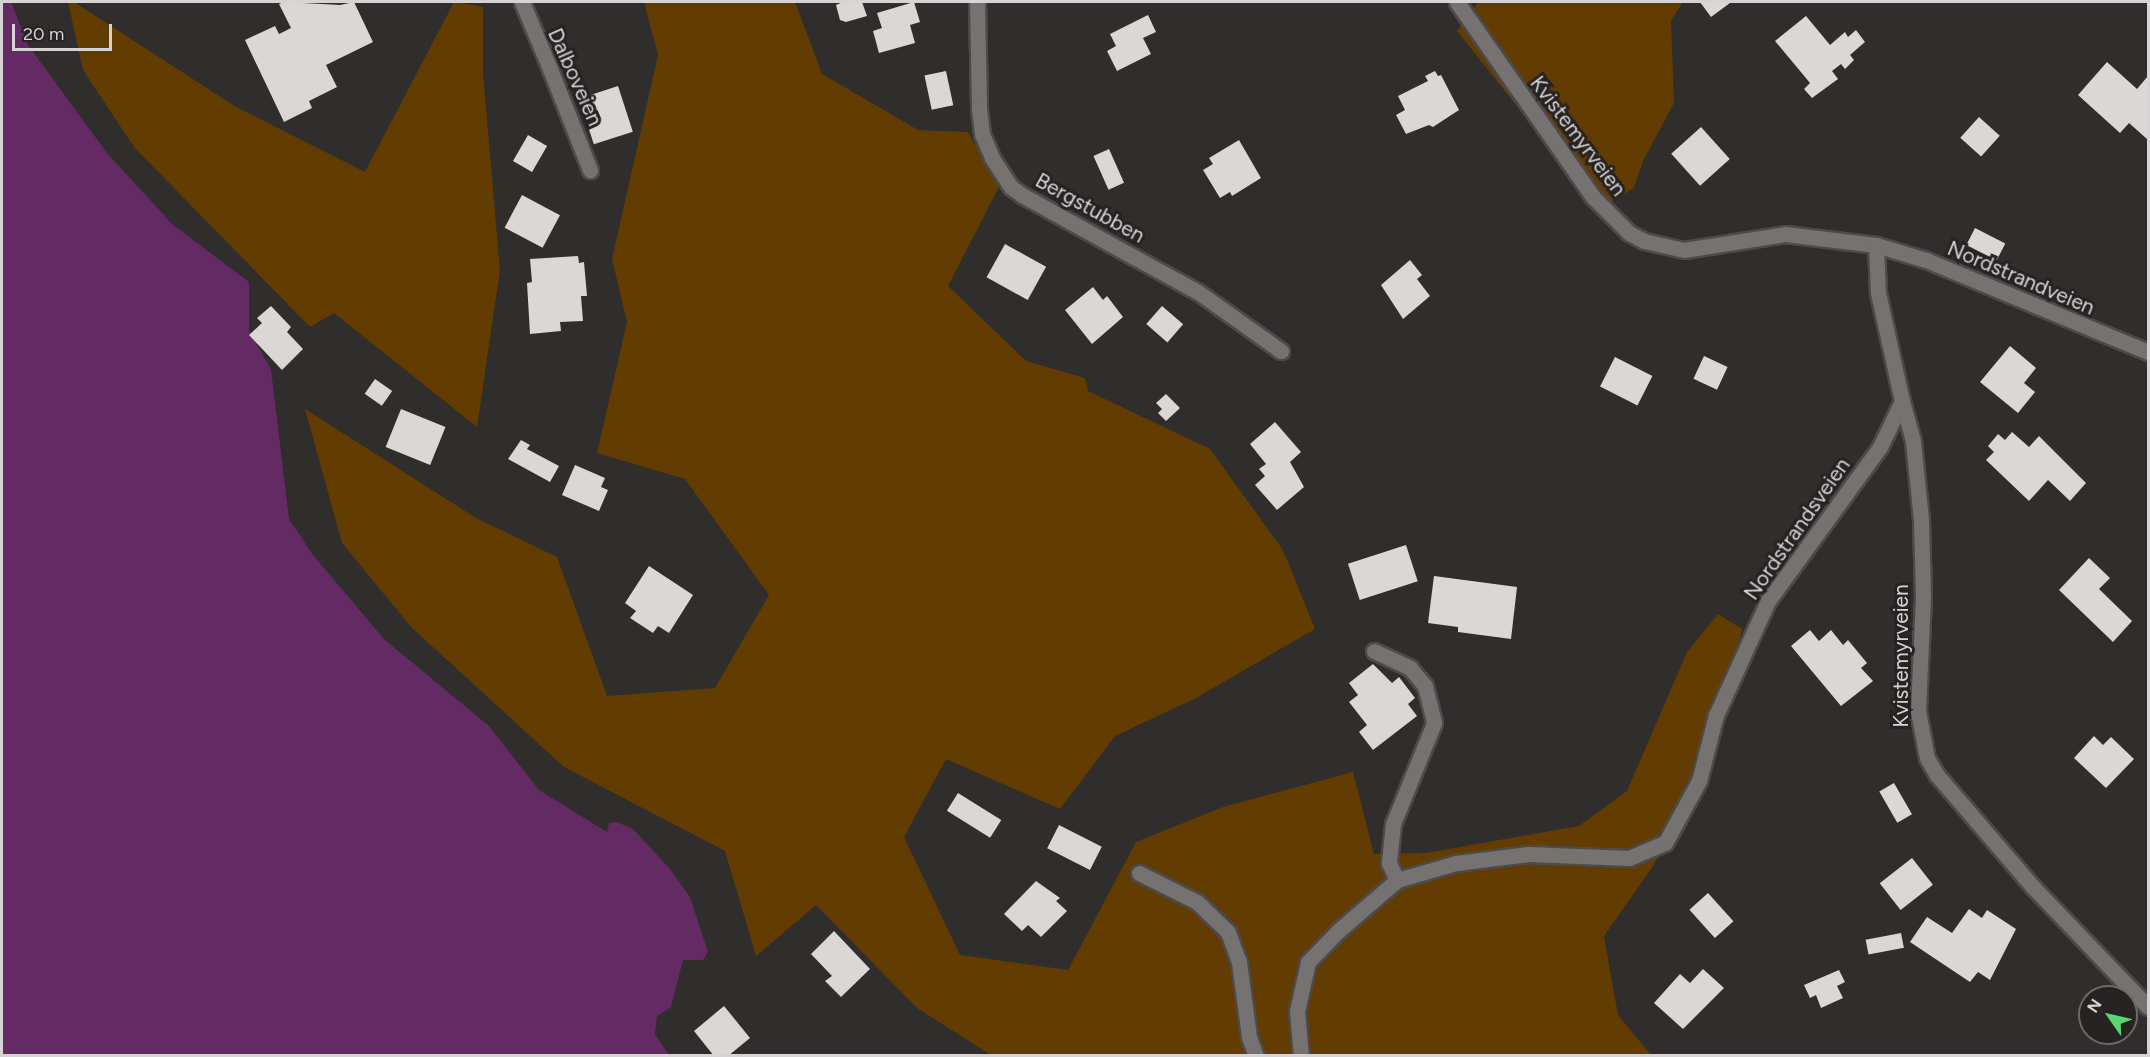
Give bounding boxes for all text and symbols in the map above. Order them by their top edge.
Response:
scale bar [15,12,116,50]
text: 20 m [23,23,64,45]
street label: Dalboveien [542,24,608,130]
street label: Kvistemyrveien [1525,71,1631,201]
street label: Bergstubben [1031,168,1149,248]
street label: Nordstrandveien [1944,236,2098,320]
street label: Nordstrandsveien [1739,453,1855,605]
street label: Kvistemyrveien [1888,584,1914,728]
north arrow [2078,985,2138,1045]
text: N [2083,995,2106,1016]

